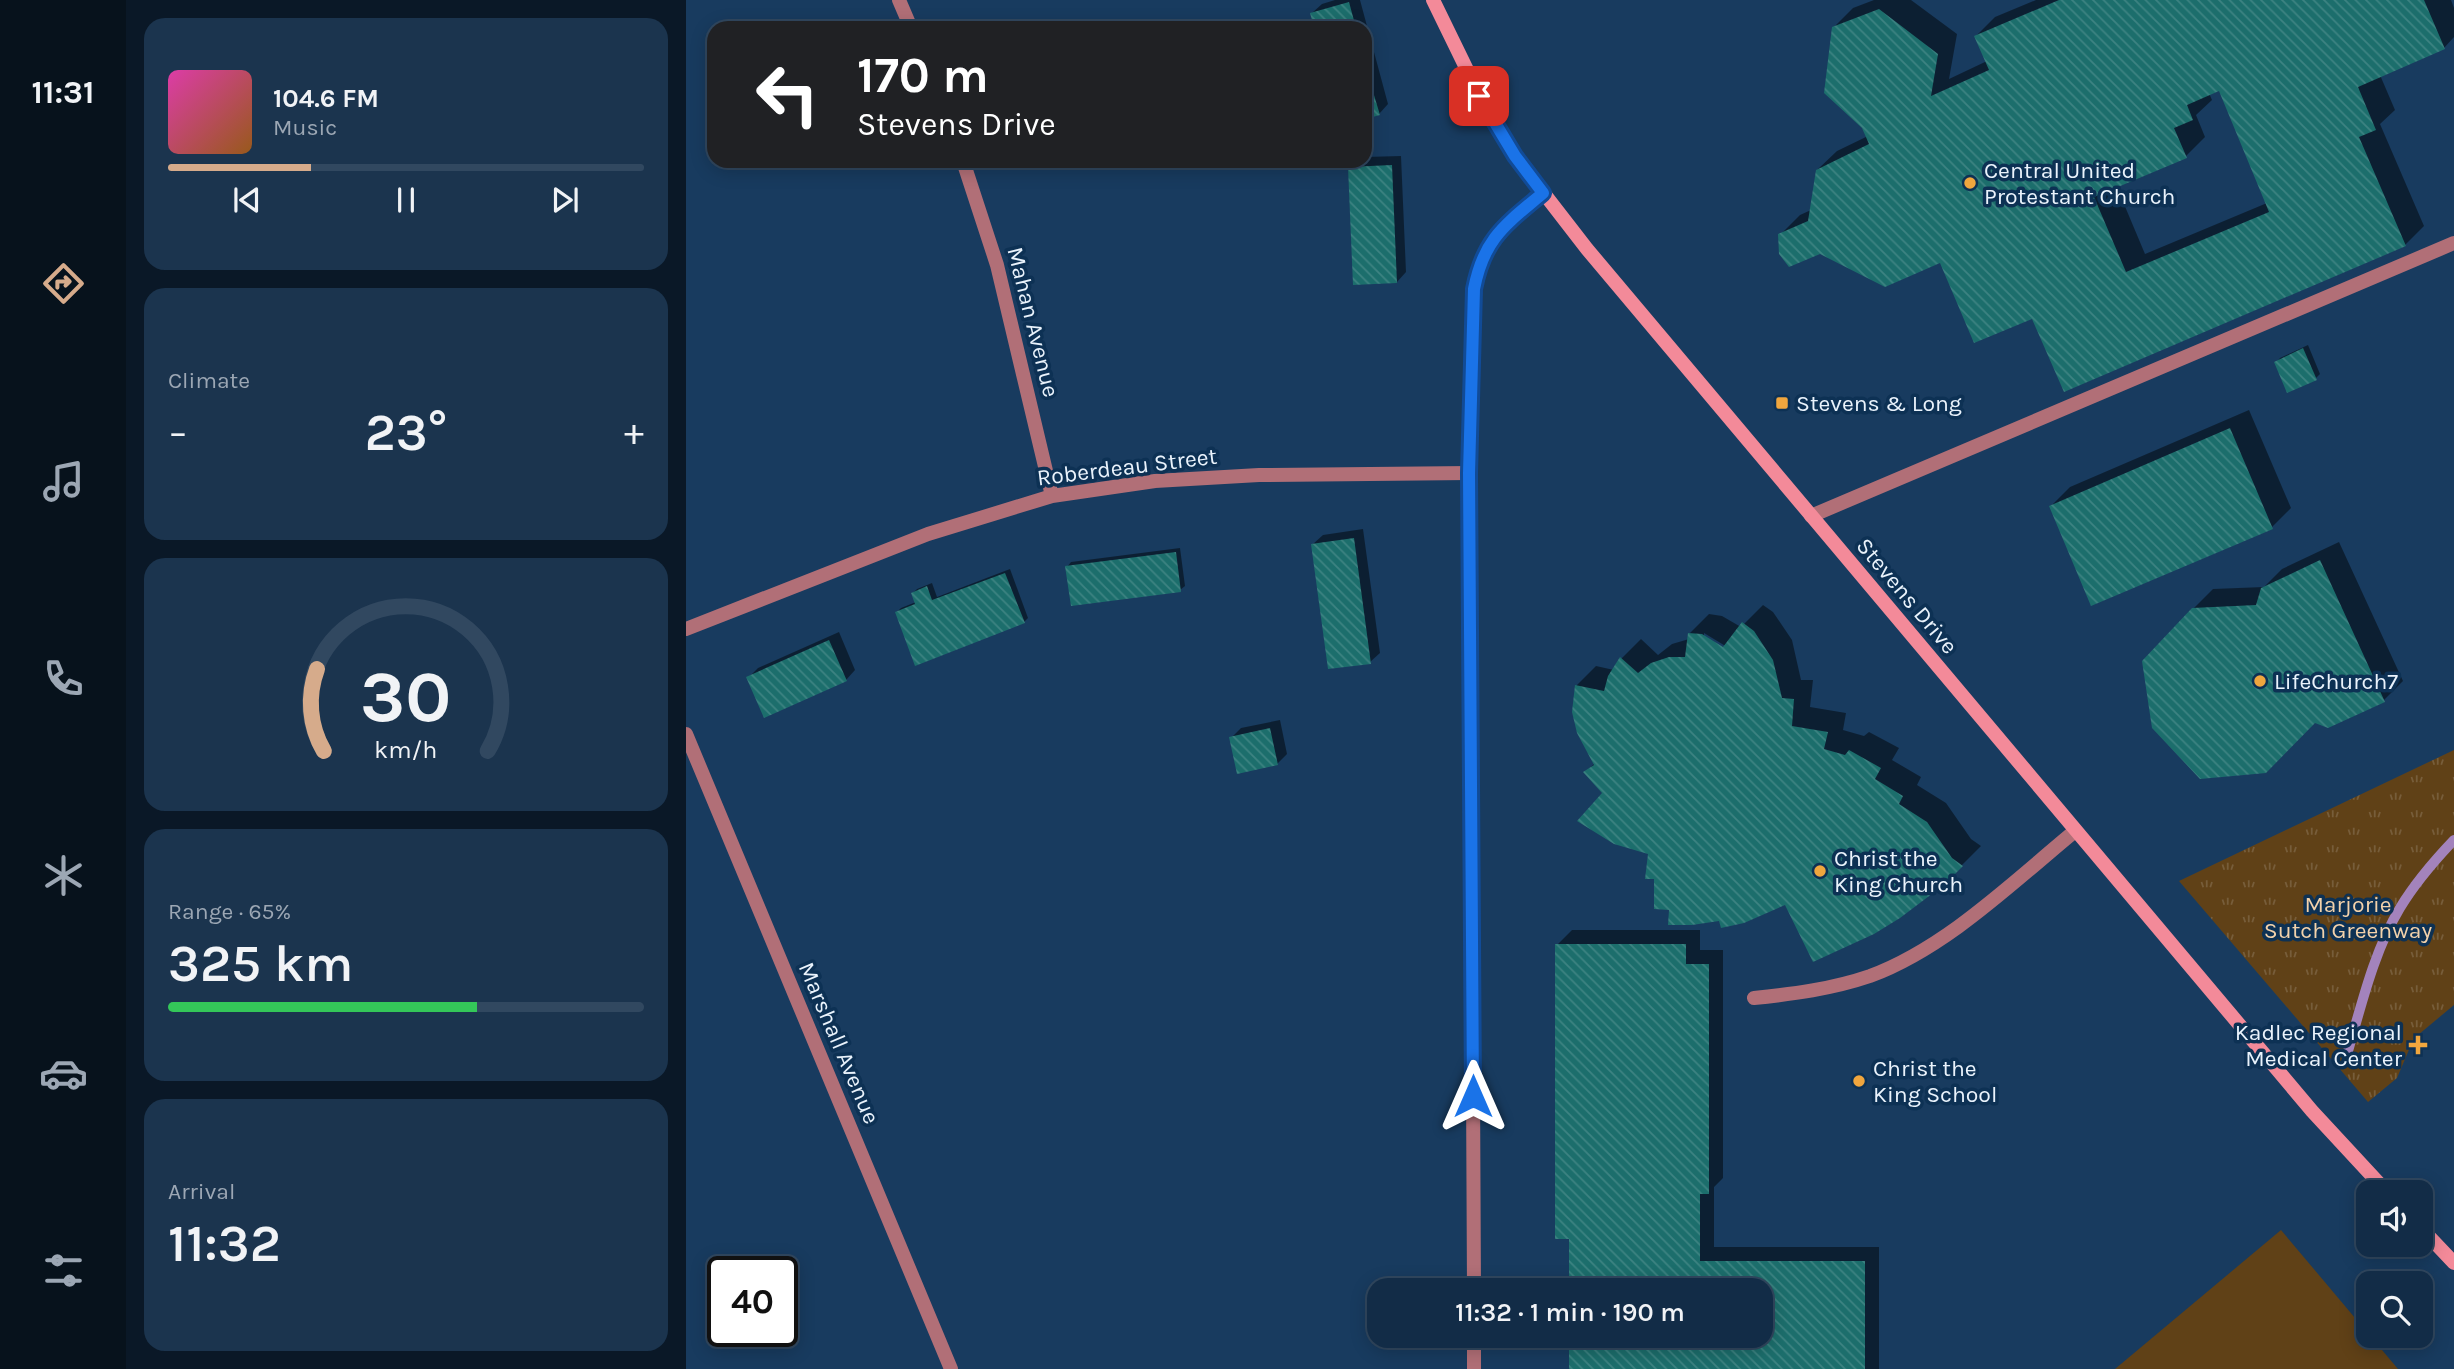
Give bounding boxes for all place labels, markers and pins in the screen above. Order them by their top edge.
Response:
pin [1449,66,1509,126]
place label: Central United Protestant Church [1984,157,2175,210]
marker: Central United Protestant Church [1962,175,1978,191]
place label: Stevens & Long [1796,390,1962,417]
marker: Stevens & Long [1774,395,1790,411]
place label: LifeChurch7 [2274,668,2398,695]
marker: LifeChurch7 [2252,673,2268,689]
place label: Christ the King Church [1834,845,1963,898]
marker: Christ the King Church [1812,863,1828,879]
place label: Kadlec Regional Medical Center [2235,1019,2403,1072]
marker: Kadlec Regional Medical Center [2408,1035,2428,1055]
place label: Christ the King School [1873,1055,1997,1108]
marker: Christ the King School [1851,1073,1867,1089]

